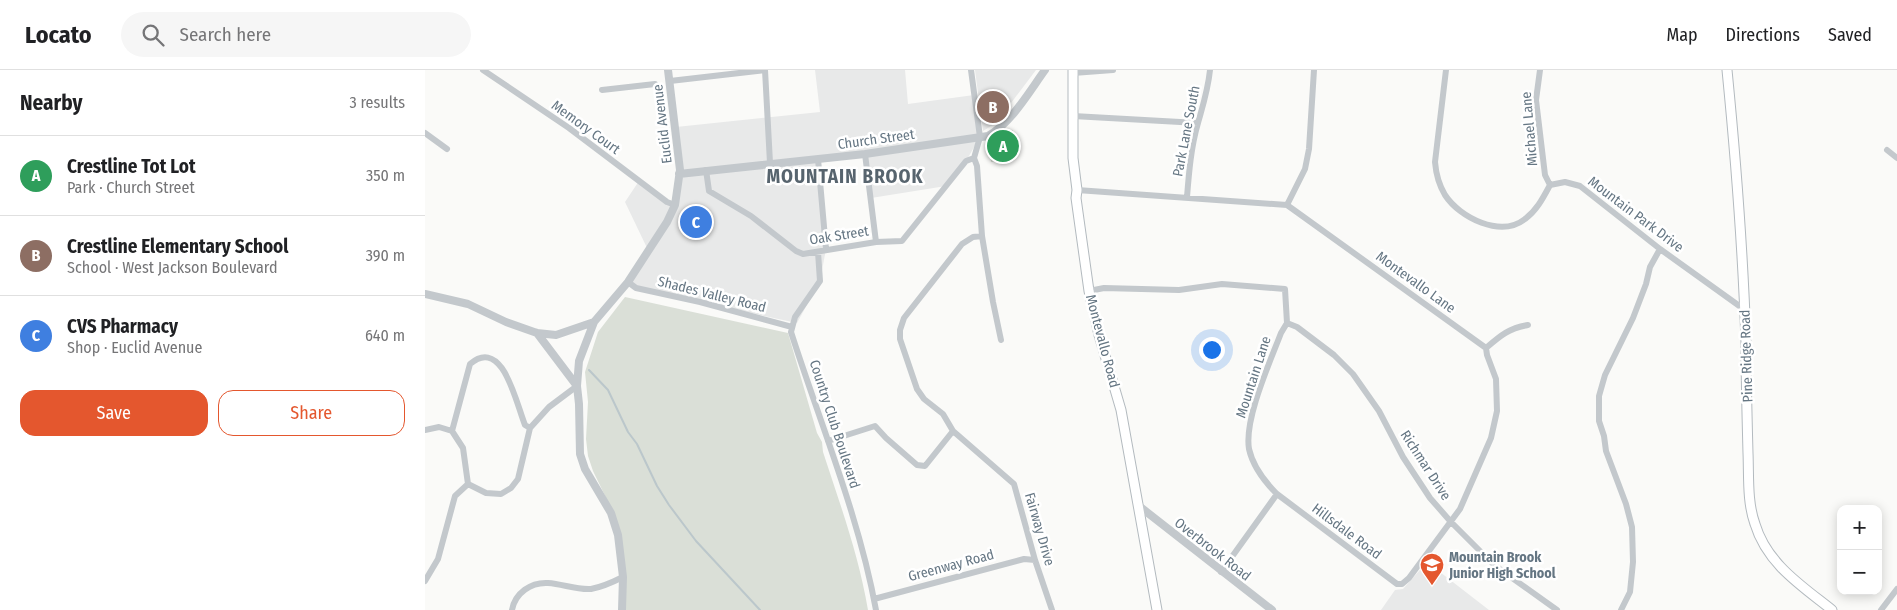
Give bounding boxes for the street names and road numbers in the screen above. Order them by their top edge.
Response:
street label: Euclid Avenue [649,83,676,165]
street label: Park Lane South [1169,84,1204,178]
street label: Michael Lane [1518,91,1541,167]
street label: Memory Court [548,97,624,158]
street label: Church Street [837,126,916,153]
street label: Mountain Park Drive [1585,173,1687,256]
street label: Oak Street [808,222,870,249]
street label: Montevallo Lane [1373,248,1459,317]
street label: Shades Valley Road [656,273,768,316]
street label: Montevallo Road [1082,293,1123,390]
street label: Pine Ridge Road [1736,309,1757,403]
street label: Mountain Lane [1232,334,1275,420]
street label: Country Club Boulevard [806,358,863,491]
street label: Richmar Drive [1397,427,1455,504]
street label: Fairway Drive [1021,491,1058,568]
street label: Hillsdale Road [1309,500,1385,563]
street label: Overbrook Road [1171,514,1254,584]
street label: Greenway Road [906,546,996,585]

